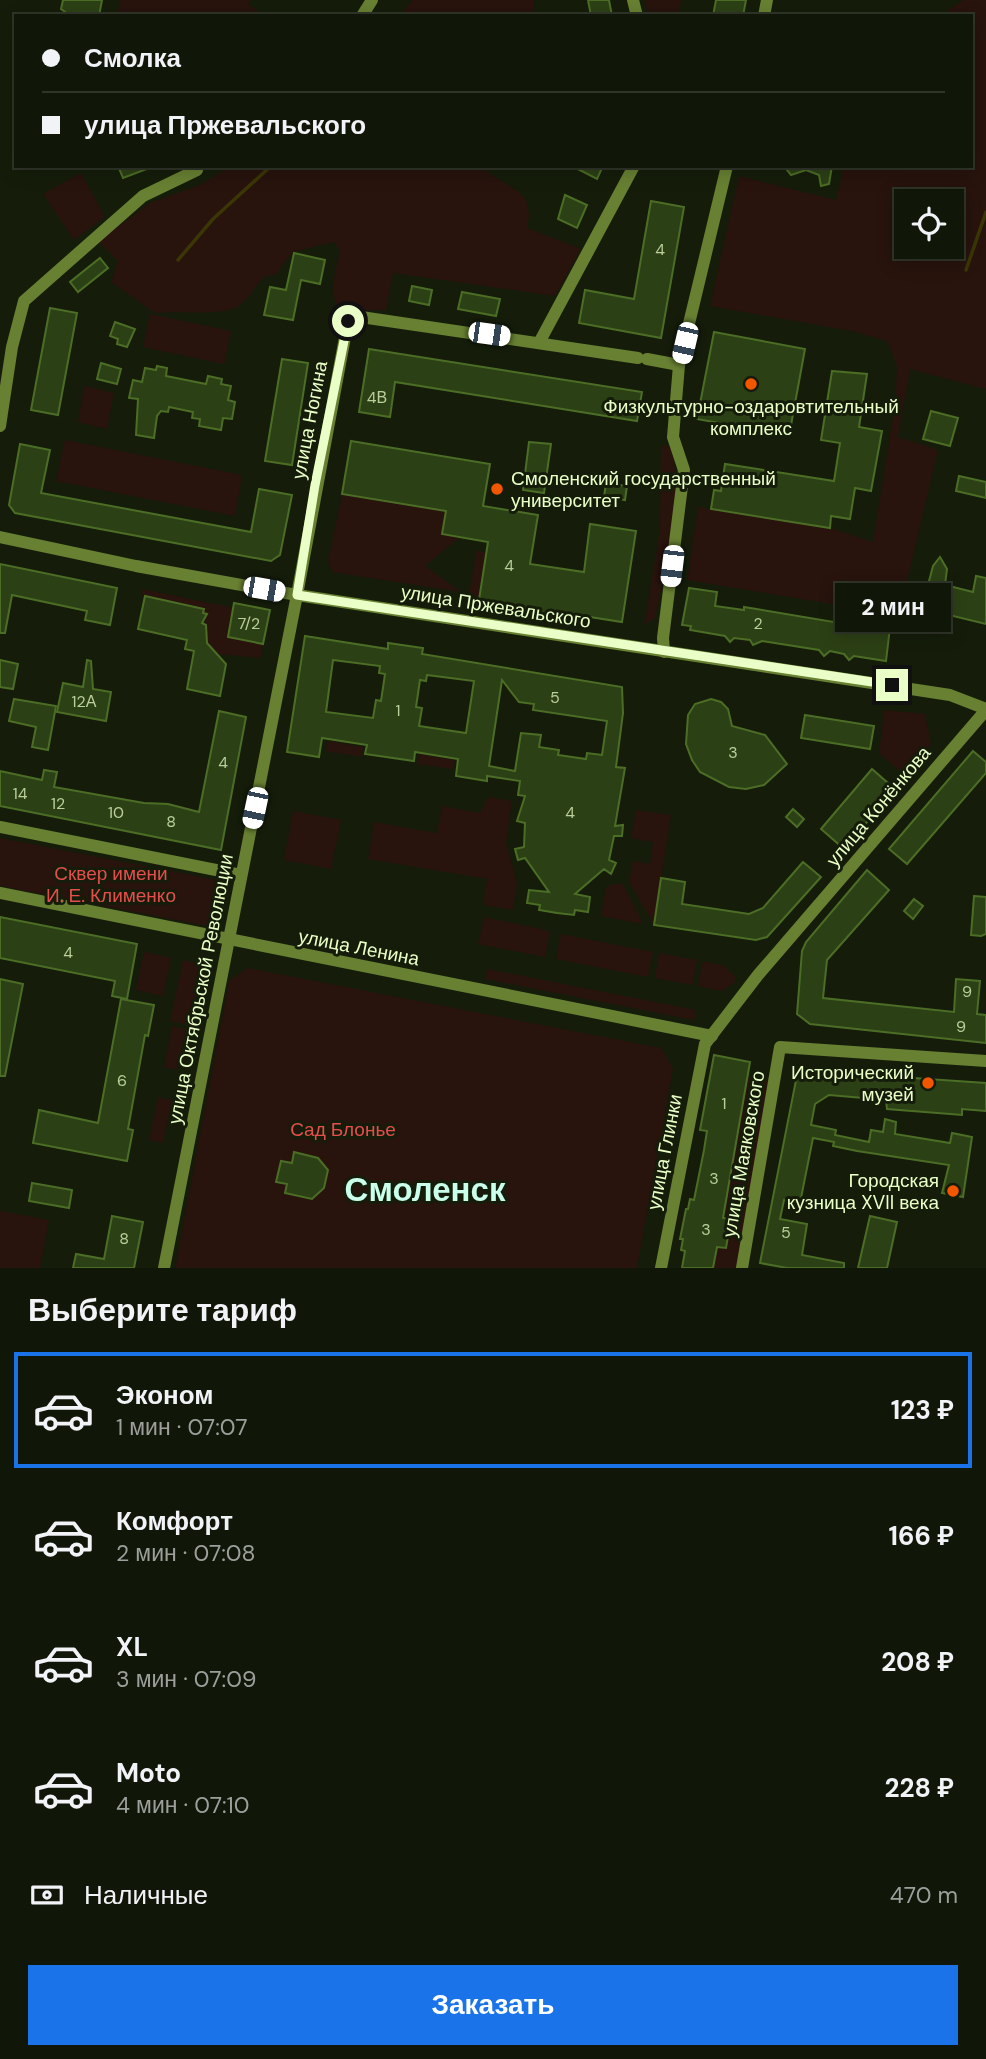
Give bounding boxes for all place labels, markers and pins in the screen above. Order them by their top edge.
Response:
marker: Физкультурно-оздаровтительный комплекс [743,376,759,392]
place label: Физкультурно-оздаровтительный комплекс [603,394,899,441]
place label: Смоленский государственный университет [511,466,776,513]
marker: Смоленский государственный университет [489,481,505,497]
place label: Исторический музей [791,1060,914,1107]
marker: Исторический музей [920,1075,936,1091]
place label: Городская кузница XVII века [787,1168,939,1215]
marker: Городская кузница XVII века [945,1183,961,1199]

